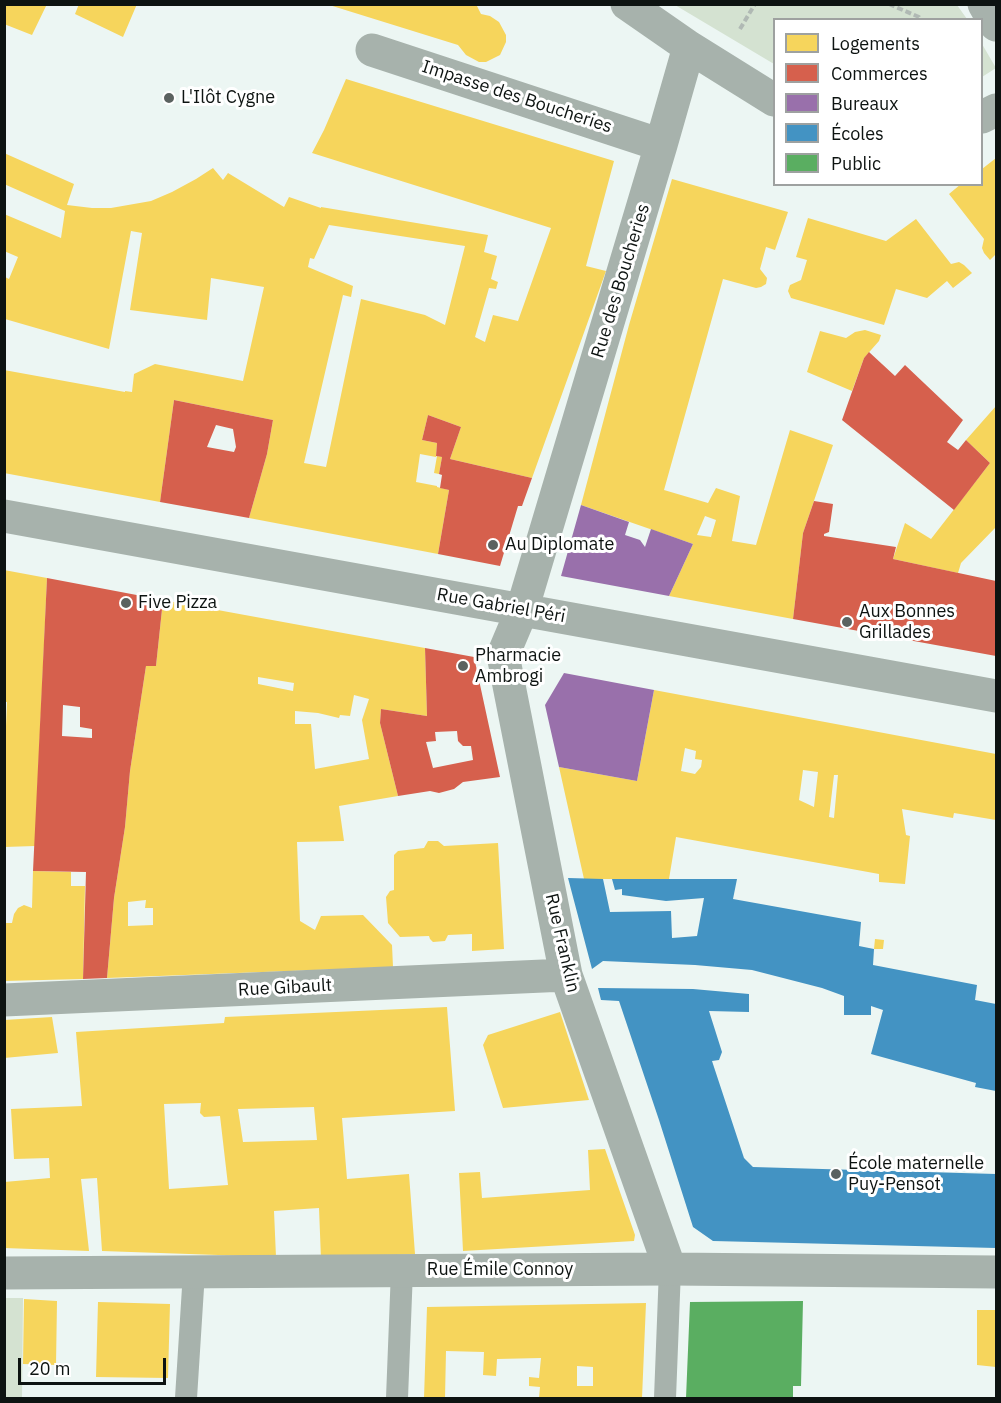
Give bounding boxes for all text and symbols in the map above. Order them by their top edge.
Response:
legend [773,18,983,186]
text: Logements [831,32,920,55]
street label: Impasse des Boucheries [419,56,615,138]
text: Commerces [831,62,928,85]
place label: L'Ilôt Cygne [181,87,275,109]
marker: L'Ilôt Cygne [162,91,176,105]
text: Bureaux [831,92,898,115]
text: Écoles [831,122,884,145]
text: Public [831,152,881,175]
street label: Rue des Boucheries [587,201,655,361]
place label: Au Diplomate [505,534,614,556]
marker: Au Diplomate [486,538,500,552]
street label: Rue Gabriel Péri [435,584,567,628]
place label: Five Pizza [138,592,217,614]
marker: Five Pizza [119,596,133,610]
place label: Aux Bonnes Grillades [859,601,955,644]
marker: Aux Bonnes Grillades [840,615,854,629]
place label: Pharmacie Ambrogi [475,645,561,688]
marker: Pharmacie Ambrogi [456,659,470,673]
street label: Rue Franklin [540,891,584,995]
street label: Rue Gibault [237,975,333,1001]
place label: École maternelle Puy-Pensot [848,1153,984,1196]
marker: École maternelle Puy-Pensot [829,1167,843,1181]
street label: Rue Émile Connoy [427,1259,573,1281]
scale bar [21,1346,170,1384]
text: 20 m [29,1357,71,1380]

